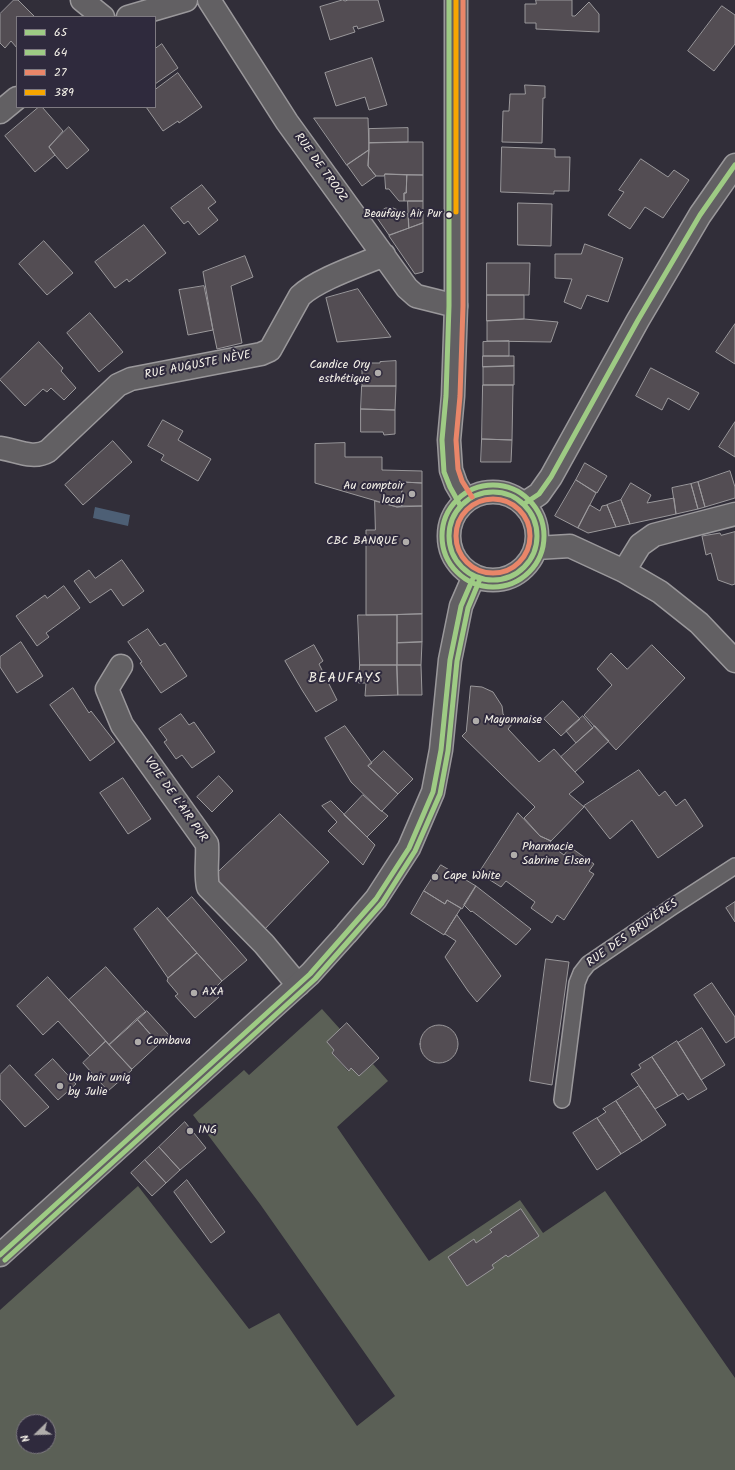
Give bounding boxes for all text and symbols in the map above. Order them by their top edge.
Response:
legend [16,16,156,108]
text: 65 [54,23,67,42]
text: 64 [54,43,67,62]
text: 27 [54,63,67,82]
text: 389 [54,83,74,102]
street label: RUE DE TROOZ [290,131,350,205]
place label: Beaufays Air Pur [364,208,442,222]
marker: Beaufays Air Pur [444,210,454,220]
street label: RUE AUGUSTE NÈVE [144,349,252,383]
place label: Candice Ory esthétique [309,359,370,387]
marker: Candice Ory esthétique [373,368,383,378]
place label: Au comptoir local [343,480,404,508]
marker: Au comptoir local [407,489,417,499]
place label: CBC BANQUE [326,535,398,549]
marker: CBC BANQUE [401,537,411,547]
district label: BEAUFAYS [308,672,382,688]
place label: Mayonnaise [484,714,542,728]
marker: Mayonnaise [471,716,481,726]
street label: VOIE DE L'AIR PUR [140,755,210,845]
place label: Pharmacie Sabrine Elsen [522,841,591,869]
marker: Pharmacie Sabrine Elsen [509,850,519,860]
place label: Cape White [443,870,500,884]
marker: Cape White [430,872,440,882]
street label: RUE DES BRUYÈRES [585,897,681,971]
place label: AXA [202,986,224,1000]
marker: AXA [189,988,199,998]
place label: Combava [146,1035,191,1049]
marker: Combava [133,1037,143,1047]
place label: Un hair uniq by Julie [68,1072,131,1100]
marker: Un hair uniq by Julie [55,1081,65,1091]
place label: ING [198,1124,217,1138]
marker: ING [185,1126,195,1136]
north arrow [16,1414,56,1454]
text: N [16,1432,36,1445]

